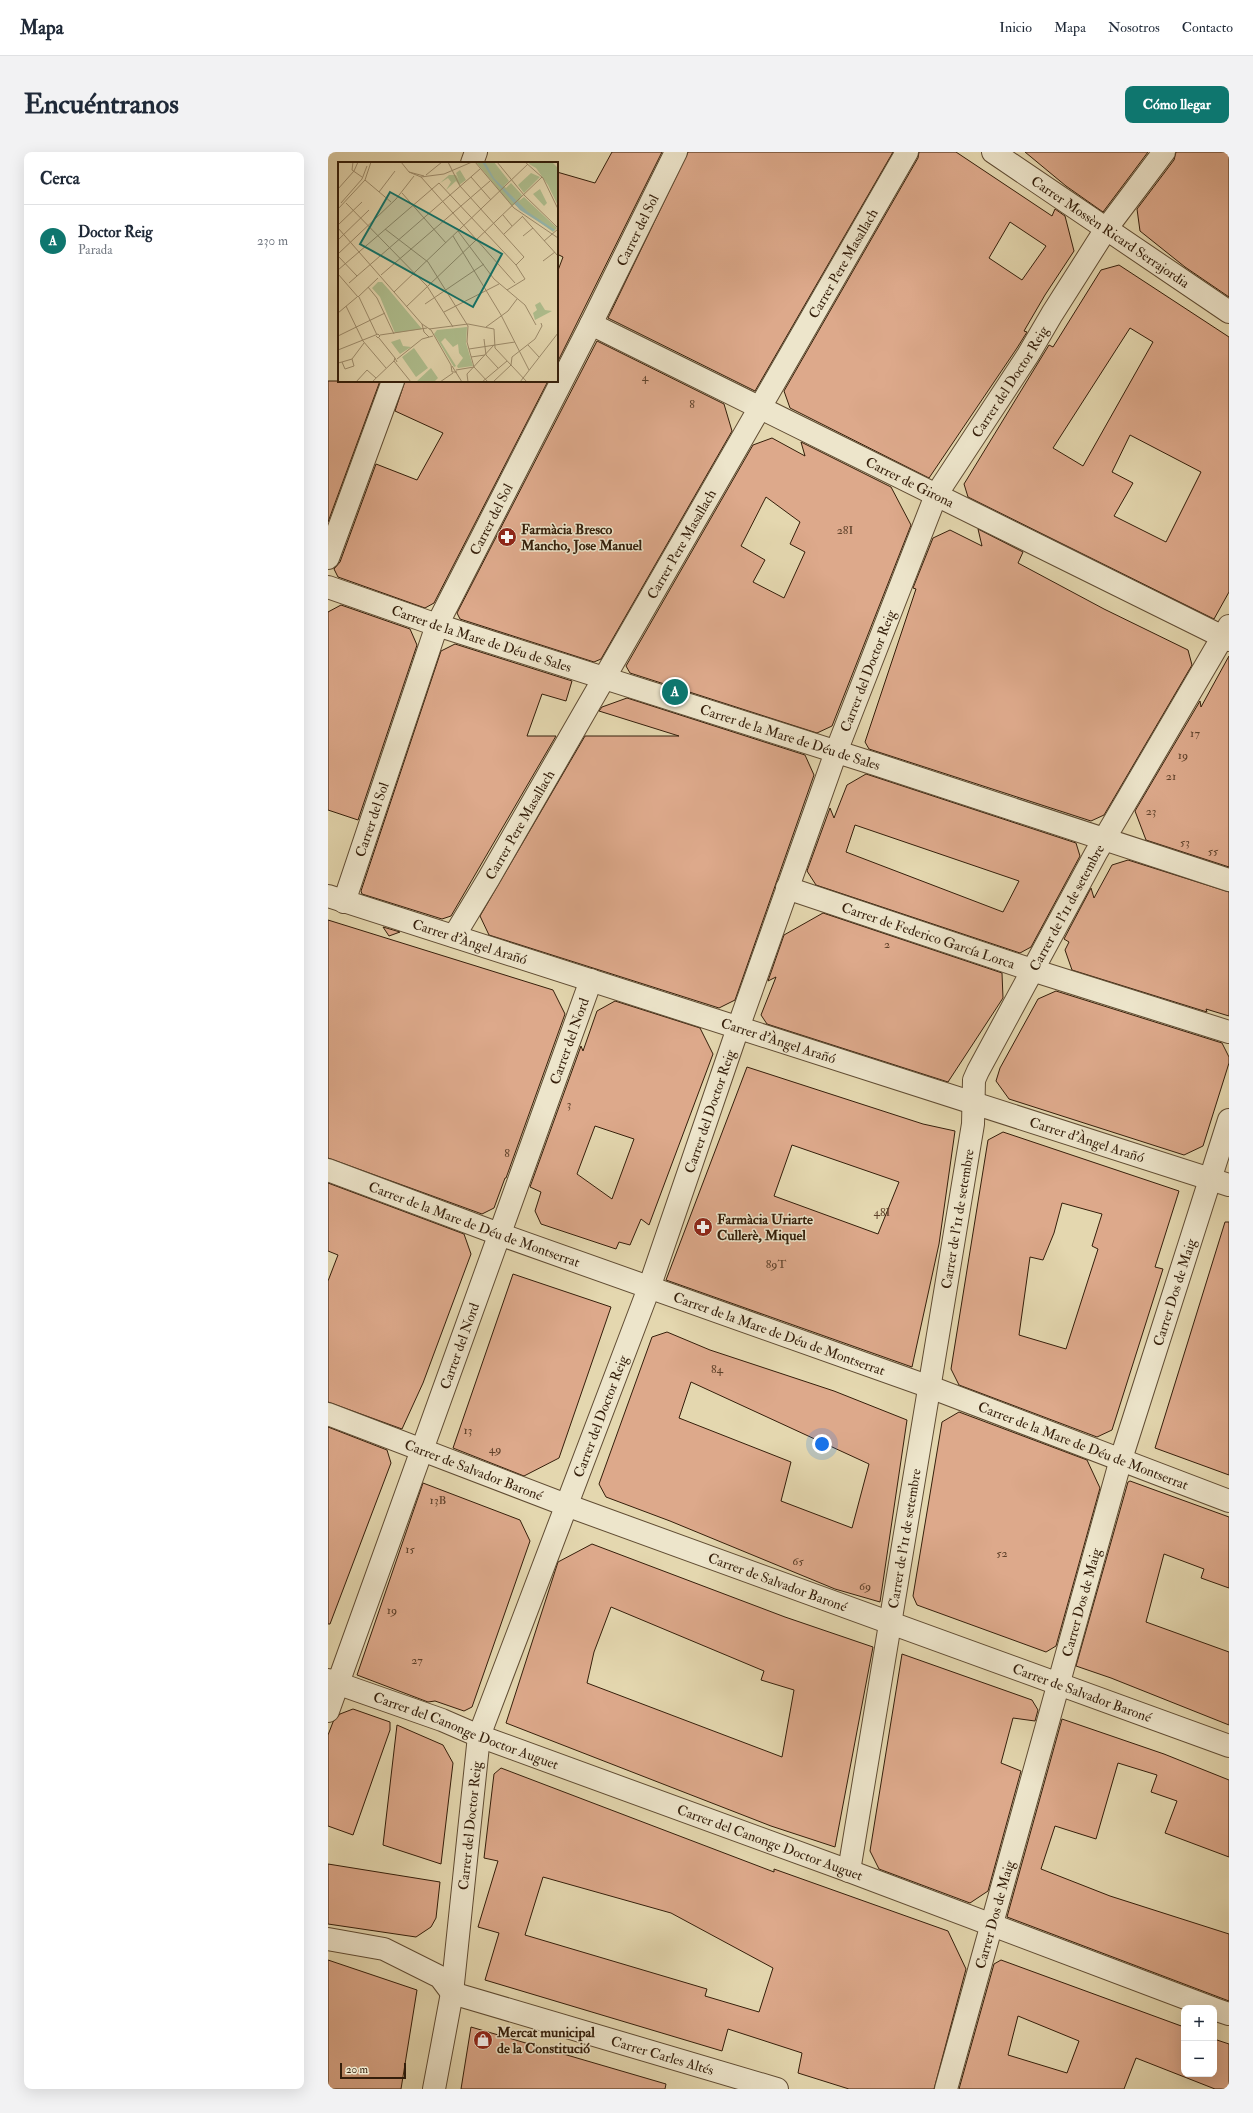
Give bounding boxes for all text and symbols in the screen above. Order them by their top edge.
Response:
text: Mapa [20,16,64,40]
text: Inicio [999,19,1032,36]
text: Mapa [1054,19,1086,36]
text: Nosotros [1108,19,1160,36]
text: Contacto [1182,19,1233,36]
button: Cómo llegar [1125,86,1229,123]
text: Encuéntranos [24,87,179,122]
inset map [338,162,558,382]
text: Cerca [40,168,80,189]
street label: Carrer Mossèn Ricard Serrajordia [1028,172,1193,291]
street label: Carrer del Sol [613,191,662,269]
street label: Carrer Pere Masallach [805,205,881,321]
text: Doctor Reig [78,223,153,242]
text: A [49,233,57,249]
text: 230 m [257,233,288,249]
text: Parada [78,242,113,258]
street label: Carrer del Doctor Reig [968,322,1052,441]
house number: 4 [642,370,649,385]
house number: 8 [689,397,695,412]
street label: Carrer de Girona [863,453,957,511]
street label: Carrer del Sol [466,480,517,558]
street label: Carrer Pere Masallach [643,486,720,602]
place label: Farmàcia Bresco Mancho, Jose Manuel [520,521,643,555]
house number: 28I [837,523,853,538]
pharmacy icon: Farmàcia Bresco Mancho, Jose Manuel [496,526,518,548]
street label: Carrer de la Mare de Déu de Sales [389,601,574,676]
street label: Carrer del Doctor Reig [836,606,899,734]
pin: A [662,677,688,707]
street label: Carrer de la Mare de Déu de Sales [698,701,883,774]
house number: 17 [1190,726,1200,741]
house number: 19 [1178,748,1188,763]
street label: Carrer Pere Masallach [481,766,558,883]
house number: 21 [1166,769,1176,784]
street label: Carrer del Sol [351,780,392,859]
house number: 23 [1146,804,1156,819]
house number: 53 [1180,835,1190,850]
street label: Carrer de l'11 de setembre [1025,841,1108,974]
house number: 55 [1208,844,1219,859]
street label: Carrer de Federico García Lorca [839,898,1017,972]
street label: Carrer d'Àngel Arañó [410,915,530,968]
house number: 2 [884,937,890,952]
street label: Carrer del Nord [546,995,592,1087]
street label: Carrer d'Àngel Arañó [719,1014,838,1067]
street label: Carrer del Doctor Reig [680,1046,739,1175]
house number: 3 [567,1097,571,1112]
street label: Carrer d'Àngel Arañó [1027,1113,1147,1166]
house number: 8 [504,1146,510,1161]
street label: Carrer de l'11 de setembre [937,1148,977,1290]
street label: Carrer de la Mare de Déu de Montserrat [366,1178,583,1271]
house number: 48I [874,1205,891,1220]
place label: Farmàcia Uriarte Cullerè, Miquel [717,1211,813,1245]
pharmacy icon: Farmàcia Uriarte Cullerè, Miquel [692,1216,714,1238]
street label: Carrer Dos de Maig [1149,1235,1200,1348]
house number: 89T [766,1257,786,1272]
street label: Carrer de la Mare de Déu de Montserrat [671,1288,888,1379]
street label: Carrer del Nord [436,1300,483,1391]
street label: Carrer del Doctor Reig [569,1352,632,1480]
house number: 84 [711,1362,724,1377]
street label: Carrer de la Mare de Déu de Montserrat [976,1398,1191,1493]
house number: 13 [464,1423,472,1438]
your location [812,1434,832,1454]
street label: Carrer de Salvador Baroné [402,1436,545,1504]
house number: 49 [489,1442,501,1457]
street label: Carrer de l'11 de setembre [884,1467,924,1610]
house number: 13B [430,1493,447,1508]
house number: 15 [405,1542,415,1557]
street label: Carrer Dos de Maig [1058,1545,1105,1659]
house number: 52 [996,1546,1008,1561]
street label: Carrer de Salvador Baroné [706,1549,850,1615]
house number: 65 [792,1554,804,1569]
house number: 69 [859,1579,871,1594]
house number: 19 [387,1603,397,1618]
house number: 27 [411,1653,423,1668]
street label: Carrer de Salvador Baroné [1010,1660,1154,1726]
street label: Carrer del Canonge Doctor Auguet [371,1688,561,1773]
street label: Carrer del Doctor Reig [454,1759,485,1891]
street label: Carrer del Canonge Doctor Auguet [675,1801,866,1884]
street label: Carrer Dos de Maig [971,1857,1018,1971]
map controls [1181,2005,1217,2077]
button: + [1181,2005,1217,2041]
place label: Mercat municipal de la Constitució [496,2024,595,2057]
shop icon: Mercat municipal de la Constitució [472,2029,494,2051]
street label: Carrer Carles Altés [609,2032,716,2078]
button: − [1181,2041,1217,2077]
scale bar [340,2061,406,2080]
text: 20 m [346,2063,368,2076]

